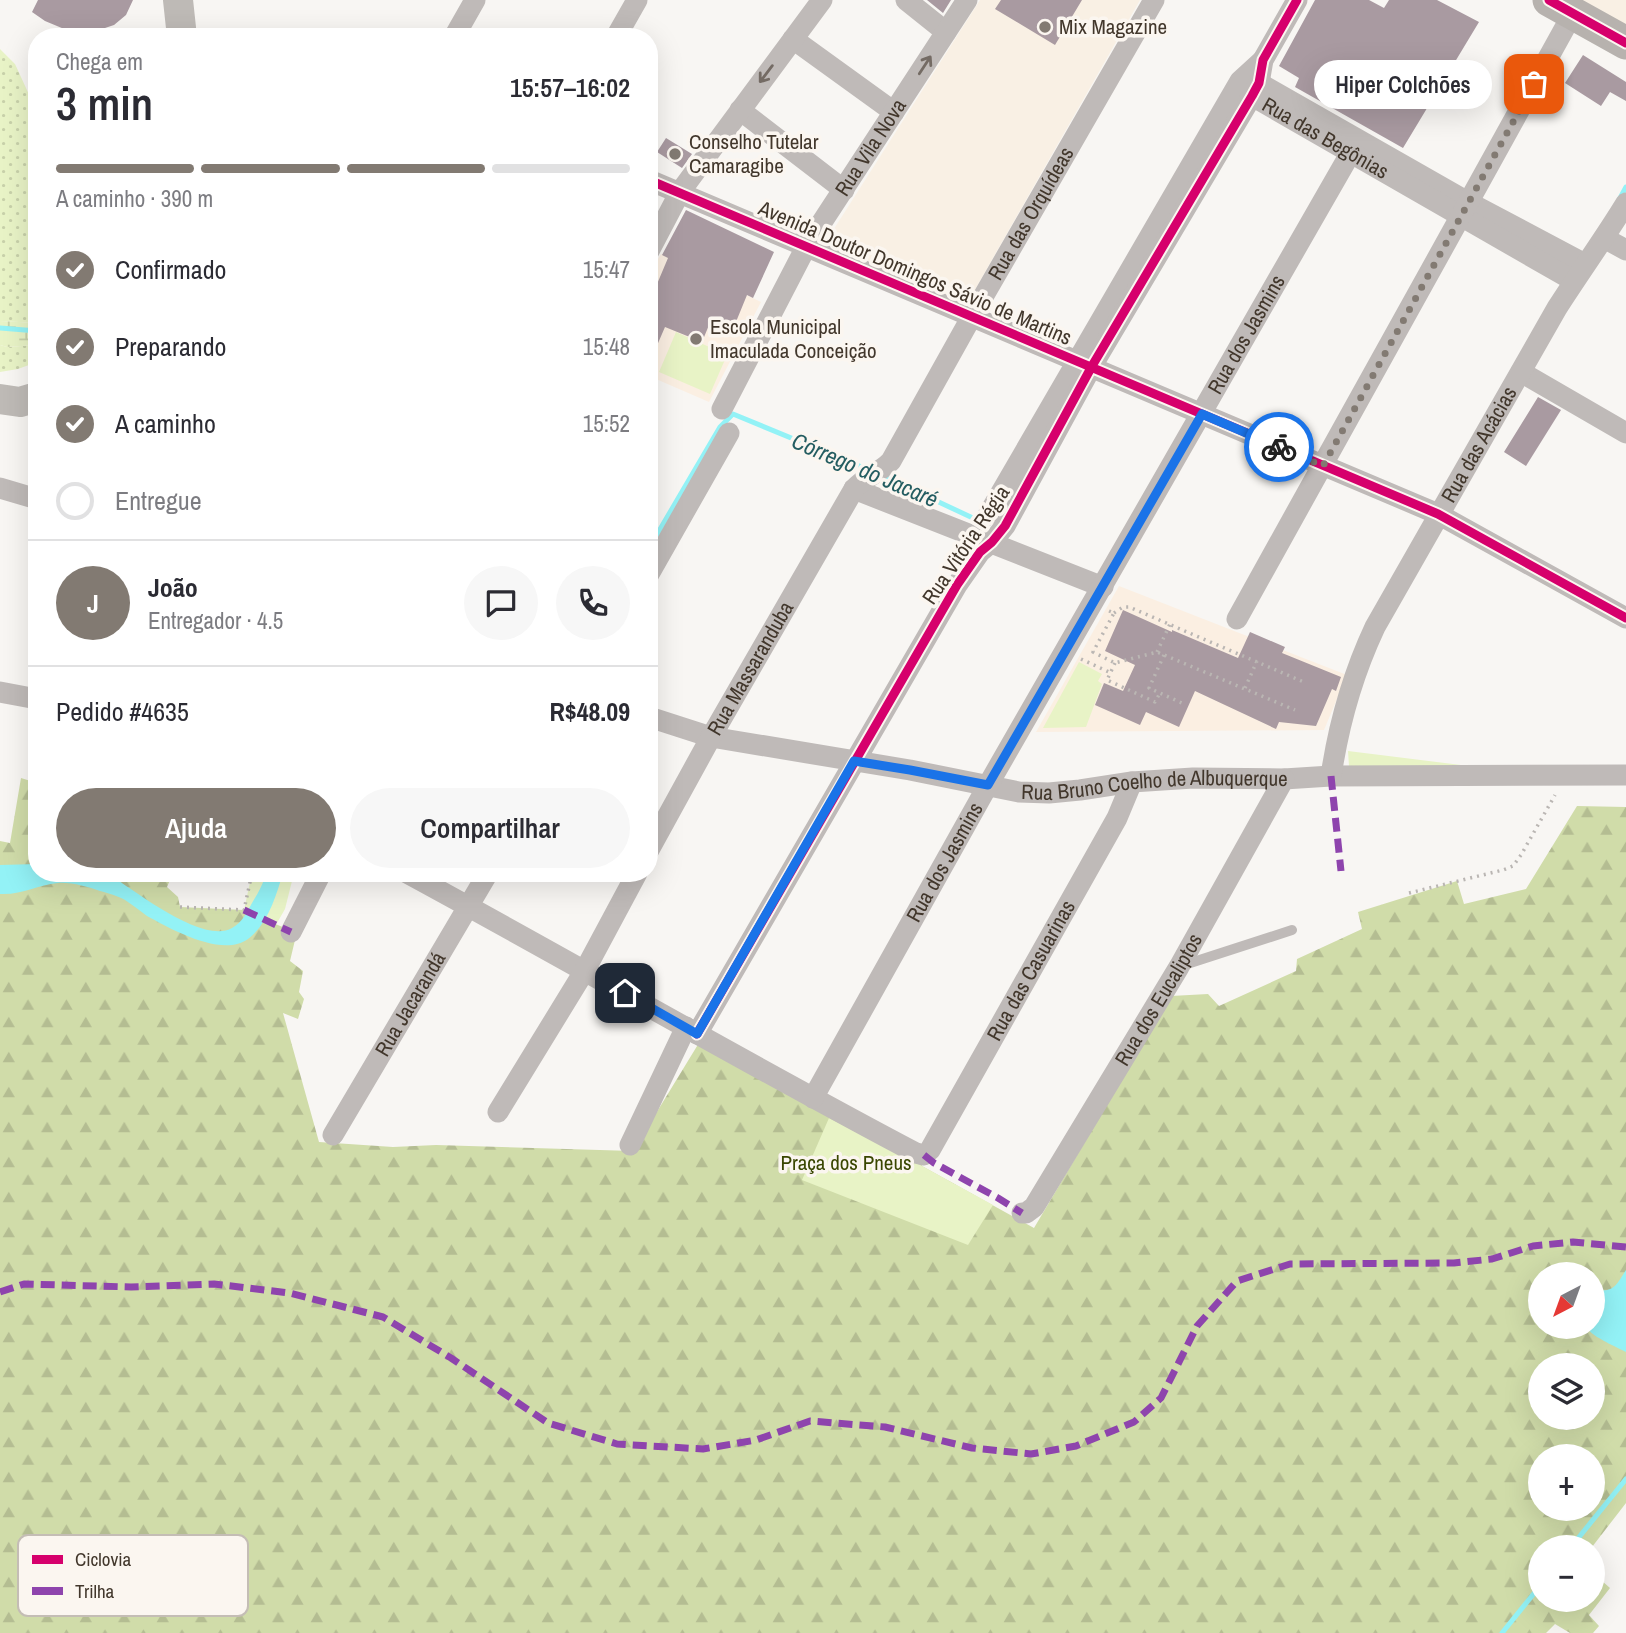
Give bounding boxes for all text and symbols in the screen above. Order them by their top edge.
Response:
place label: Mix Magazine [1059,12,1167,41]
marker: Mix Magazine [1037,19,1053,35]
text: Chega em [56,46,143,77]
pin [1504,54,1564,114]
one-way arrow [917,56,932,75]
callout: Hiper Colchões [1314,60,1492,108]
one-way arrow [759,64,774,83]
icon: bag [1515,65,1553,103]
text: Hiper Colchões [1335,69,1471,100]
text: 15:57–16:02 [510,70,630,105]
text: 3 min [56,72,153,134]
street label: Rua das Begônias [1257,90,1394,186]
street label: Rua Vila Nova [828,93,913,202]
place label: Conselho Tutelar Camaragibe [689,127,819,180]
street label: Rua das Orquídeas [981,141,1080,285]
marker: Conselho Tutelar Camaragibe [667,146,683,162]
text: A caminho · 390 m [56,183,213,214]
street label: Avenida Doutor Domingos Sávio de Martins [753,193,1076,352]
icon: check [56,251,94,289]
text: Confirmado [115,252,226,287]
text: 15:47 [583,254,630,285]
street label: Rua dos Jasmins [1200,269,1292,399]
place label: Escola Municipal Imaculada Conceição [710,312,877,365]
icon: check [56,328,94,366]
text: Preparando [115,329,226,364]
text: 15:48 [583,331,630,362]
marker: Escola Municipal Imaculada Conceição [688,331,704,347]
street label: Rua das Acácias [1434,381,1523,508]
icon: check [56,405,94,443]
text: A caminho [115,406,216,441]
text: 15:52 [583,408,630,439]
courier [1244,412,1314,482]
water label: Córrego do Jacaré [787,425,943,514]
icon: bike [1260,428,1298,466]
street label: Rua Vitória Régia [915,479,1016,610]
text: Entregue [115,483,202,518]
button: chat [464,566,538,640]
button: phone [556,566,630,640]
text: João [148,570,198,605]
text: J [87,586,99,621]
street label: Rua Massaranduba [700,595,800,741]
text: Entregador · 4.5 [148,605,283,636]
text: Pedido #4635 [56,694,189,729]
text: R$48.09 [549,694,630,729]
street label: Rua Bruno Coelho de Albuquerque [1021,763,1288,807]
button: Ajuda [56,788,336,868]
button: Compartilhar [350,788,630,868]
street label: Rua dos Jasmins [899,797,989,927]
street label: Rua das Casuarinas [979,895,1082,1046]
street label: Rua dos Eucaliptos [1108,928,1209,1071]
street label: Rua Jacarandá [368,946,452,1062]
pin [595,963,655,1023]
icon: home [606,974,644,1012]
park label: Praça dos Pneus [780,1148,912,1177]
north arrow [1528,1262,1605,1339]
map controls [1528,1262,1605,1612]
button: layers [1528,1353,1605,1430]
button: + [1528,1444,1605,1521]
legend [18,1535,248,1616]
button: − [1528,1535,1605,1612]
text: Ciclovia [75,1546,132,1572]
text: Trilha [75,1578,115,1604]

